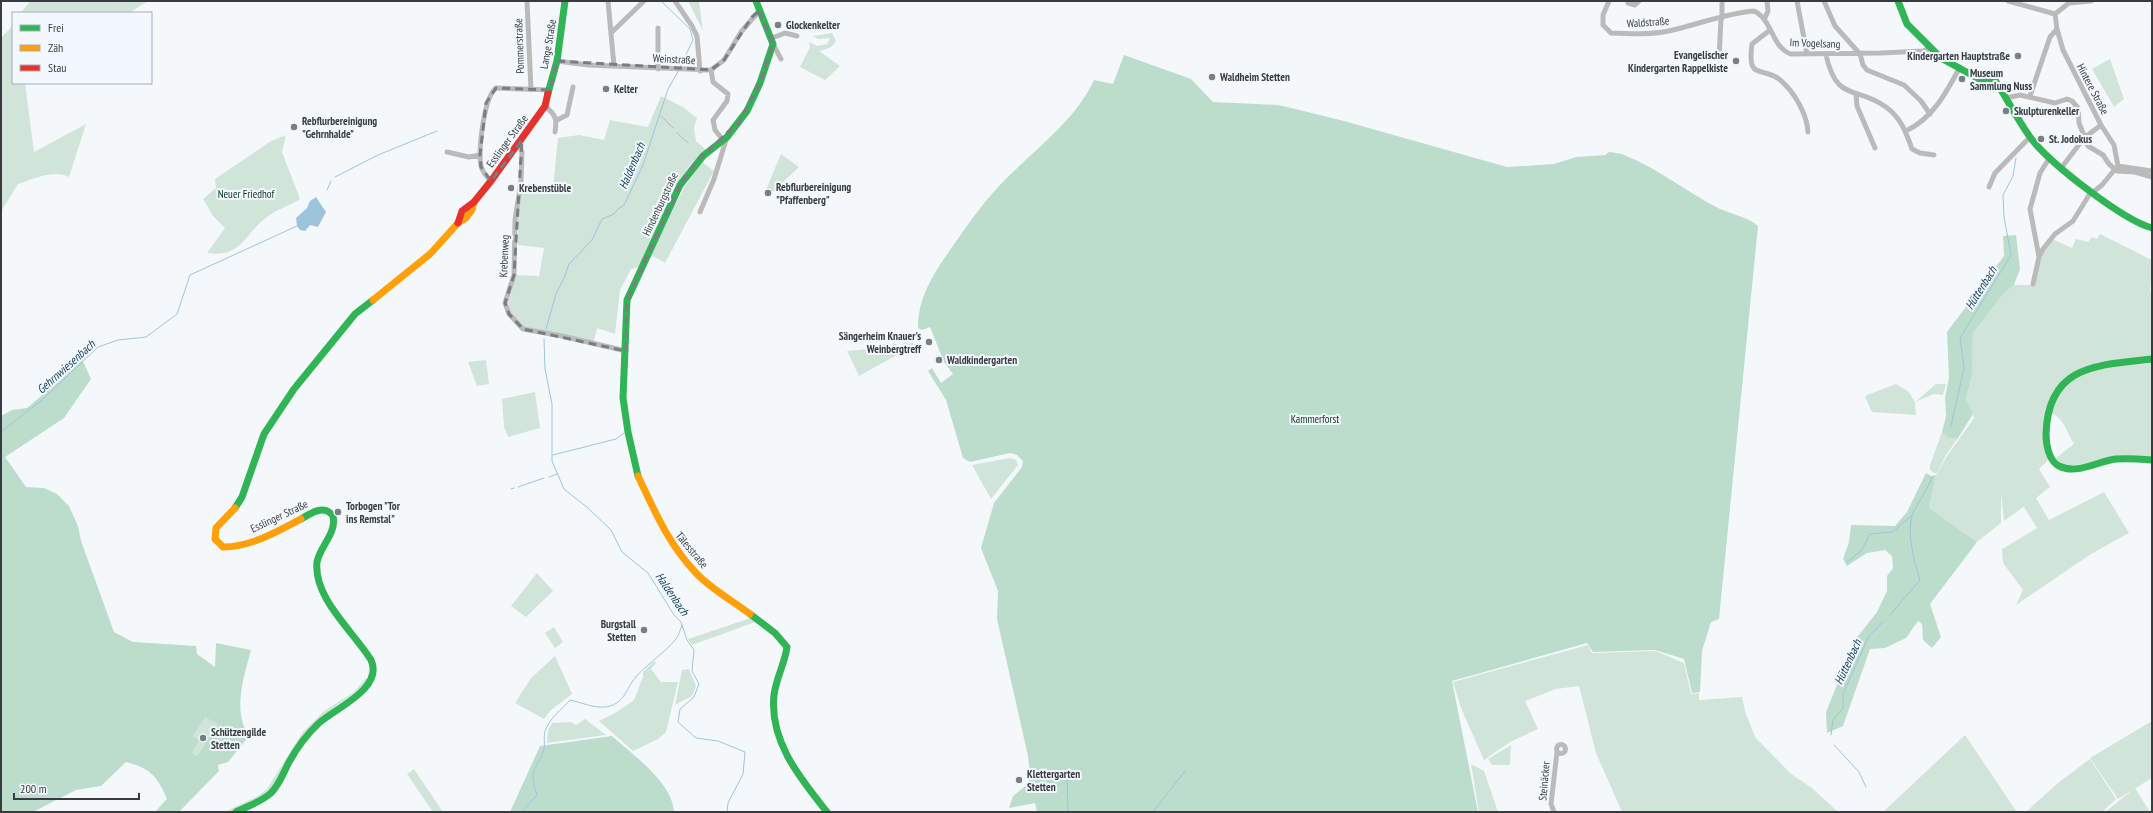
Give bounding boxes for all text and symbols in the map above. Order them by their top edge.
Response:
legend [12,12,152,84]
street label: Waldstraße [1626,13,1670,30]
street label: Pommerstraße [511,18,527,74]
street label: Lange Straße [537,18,559,70]
place label: Glockenkelter [786,18,841,32]
text: Frei [48,20,64,35]
marker: Glockenkelter [773,20,783,30]
street label: Im Vogelsang [1789,35,1841,51]
text: Zäh [48,40,63,55]
place label: Evangelischer Kindergarten Rappelkiste [1628,48,1729,75]
place label: Kindergarten Hauptstraße [1907,49,2010,63]
street label: Weinstraße [652,51,696,67]
marker: Kindergarten Hauptstraße [2013,51,2023,61]
marker: Evangelischer Kindergarten Rappelkiste [1731,56,1741,66]
text: Stau [48,60,66,75]
street label: Hintere Straße [2074,61,2112,117]
place label: Museum Sammlung Nuss [1970,66,2032,93]
place label: Waldheim Stetten [1219,70,1290,84]
marker: Waldheim Stetten [1207,72,1217,82]
marker: Museum Sammlung Nuss [1957,74,1967,84]
place label: Kelter [614,82,639,96]
marker: Kelter [601,84,611,94]
place label: Skulpturenkeller [2014,104,2080,118]
marker: Skulpturenkeller [2001,106,2011,116]
street label: Esslinger Straße [483,112,531,170]
place label: Rebflurbereinigung "Gehrnhalde" [302,114,377,141]
marker: Rebflurbereinigung "Gehrnhalde" [289,122,299,132]
place label: St. Jodokus [2049,132,2092,146]
marker: St. Jodokus [2036,134,2046,144]
water label: Haldenbach [615,140,648,191]
street label: Hindenburgstraße [639,170,681,238]
place label: Rebflurbereinigung "Pfaffenberg" [776,180,851,207]
place label: Krebenstüble [519,181,572,195]
marker: Krebenstüble [506,183,516,193]
park label: Neuer Friedhof [218,187,276,201]
marker: Rebflurbereinigung "Pfaffenberg" [763,188,773,198]
street label: Krebenweg [496,234,512,278]
water label: Hüttenbach [1962,263,2000,312]
place label: Sängerheim Knauer's Weinbergtreff [839,329,922,356]
water label: Gehrnwiesenbach [33,336,98,397]
marker: Sängerheim Knauer's Weinbergtreff [924,337,934,347]
place label: Waldkindergarten [946,353,1017,367]
marker: Waldkindergarten [934,355,944,365]
park label: Kammerforst [1291,412,1339,426]
street label: Esslinger Straße [248,496,310,535]
place label: Torbogen "Tor ins Remstal" [346,499,401,526]
marker: Torbogen "Tor ins Remstal" [333,507,343,517]
street label: Tälesstraße [673,529,712,572]
water label: Haldenbach [652,569,693,619]
place label: Burgstall Stetten [601,617,636,644]
marker: Burgstall Stetten [639,625,649,635]
water label: Hüttenbach [1831,636,1865,687]
place label: Schützengilde Stetten [211,725,266,752]
marker: Schützengilde Stetten [198,733,208,743]
street label: Steinäcker [1535,761,1553,801]
place label: Klettergarten Stetten [1027,767,1080,794]
scale bar [14,775,139,801]
marker: Klettergarten Stetten [1014,775,1024,785]
text: 200 m [20,781,47,796]

